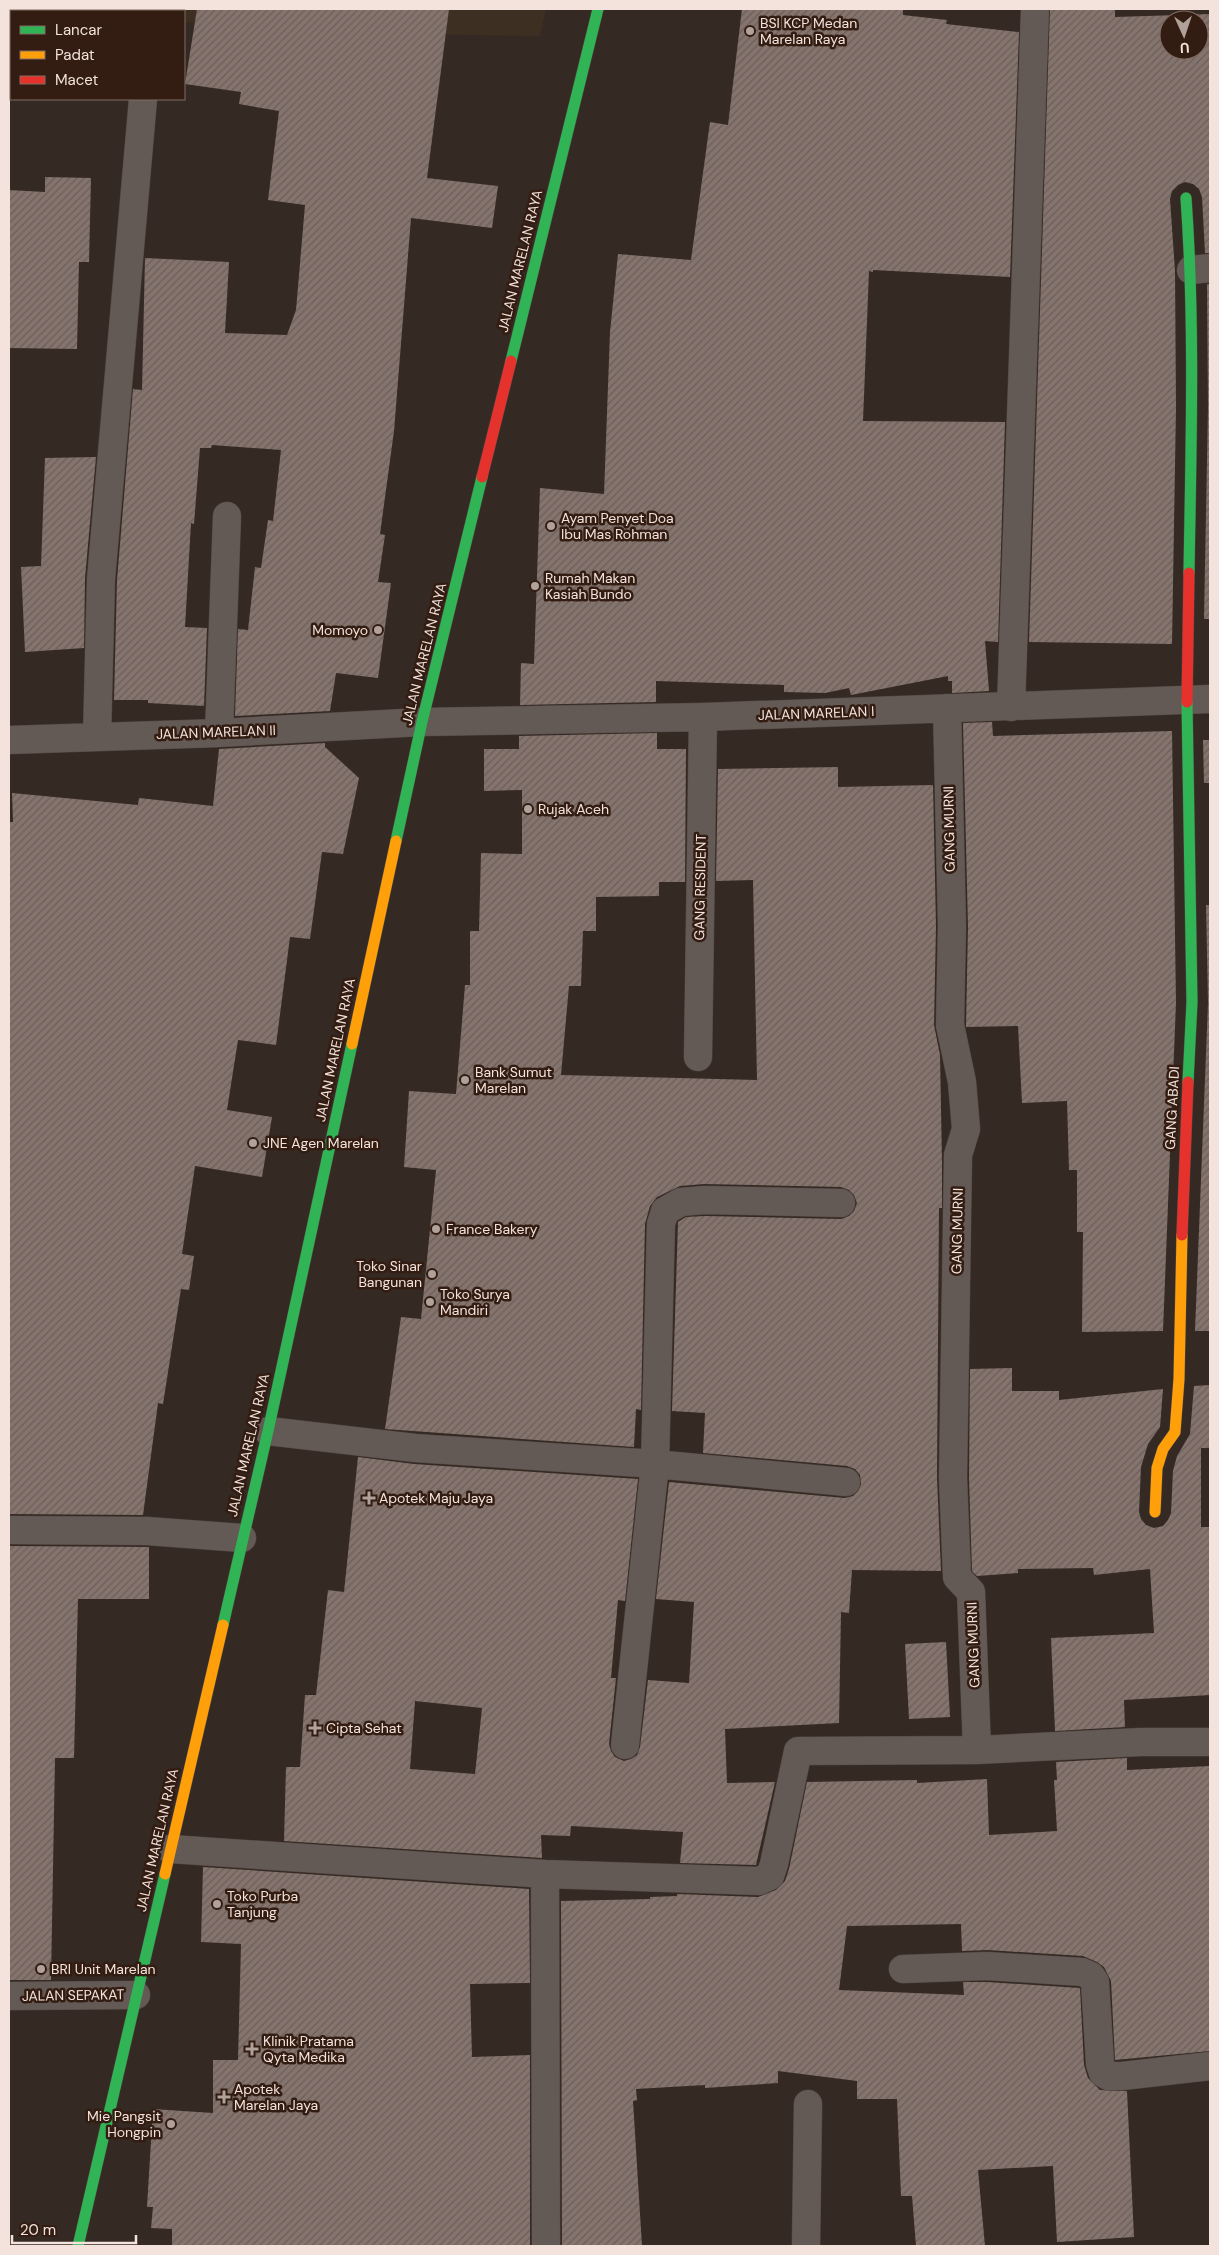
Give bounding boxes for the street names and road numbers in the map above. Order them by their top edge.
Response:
street label: JALAN MARELAN RAYA [494,188,546,334]
street label: JALAN MARELAN RAYA [398,581,450,727]
street label: JALAN MARELAN I [757,702,875,724]
street label: JALAN MARELAN II [156,721,276,743]
street label: GANG MURNI [939,786,959,872]
street label: GANG RESIDENT [690,833,710,940]
street label: JALAN MARELAN RAYA [311,977,359,1123]
street label: GANG ABADI [1161,1066,1183,1150]
street label: GANG MURNI [947,1188,967,1274]
street label: JALAN MARELAN RAYA [223,1372,273,1518]
street label: GANG MURNI [963,1602,983,1688]
street label: JALAN MARELAN RAYA [132,1767,182,1913]
street label: JALAN SEPAKAT [22,1985,124,2005]

